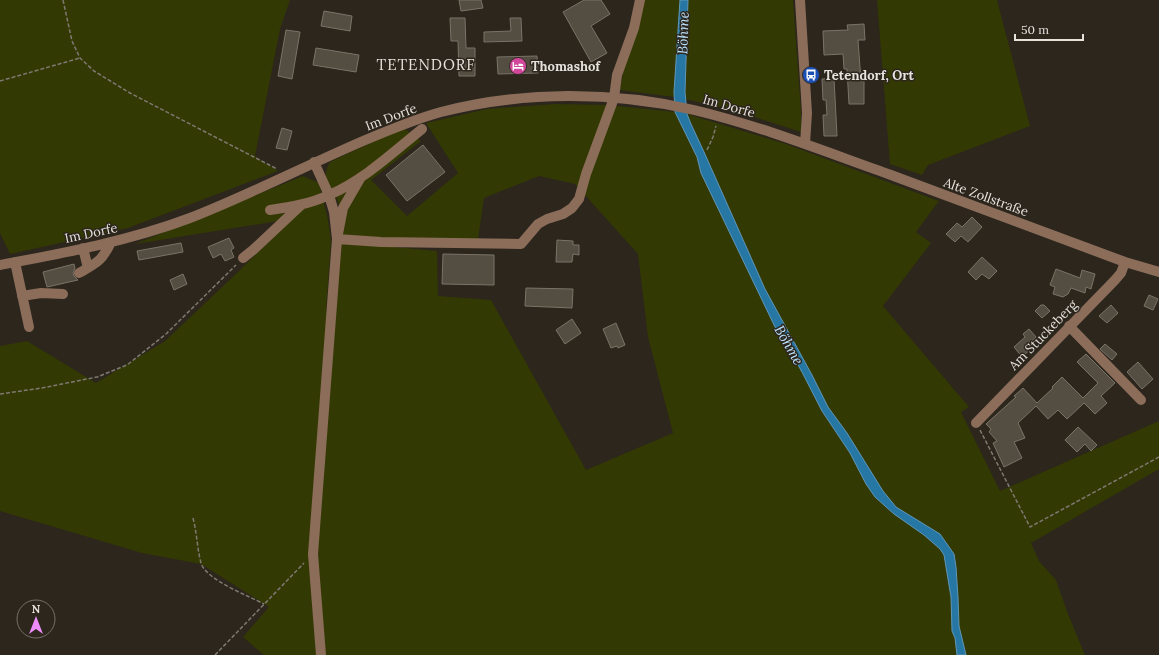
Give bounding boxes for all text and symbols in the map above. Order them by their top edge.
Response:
water label: Böhme [673,11,693,55]
scale bar [1015,16,1083,42]
text: 50 m [1021,22,1049,37]
district label: TETENDORF [377,55,475,74]
hotel icon: Thomashof [508,56,528,76]
place label: Thomashof [531,58,601,75]
bus stop icon: Tetendorf, Ort [801,65,821,85]
place label: Tetendorf, Ort [824,67,914,84]
street label: Im Dorfe [701,90,757,122]
street label: Im Dorfe [363,99,419,135]
street label: Alte Zollstraße [940,173,1031,220]
street label: Im Dorfe [63,219,119,247]
street label: Am Stuckeberg [1004,296,1081,375]
water label: Böhme [770,322,808,368]
north arrow [16,599,56,639]
text: N [32,602,41,616]

